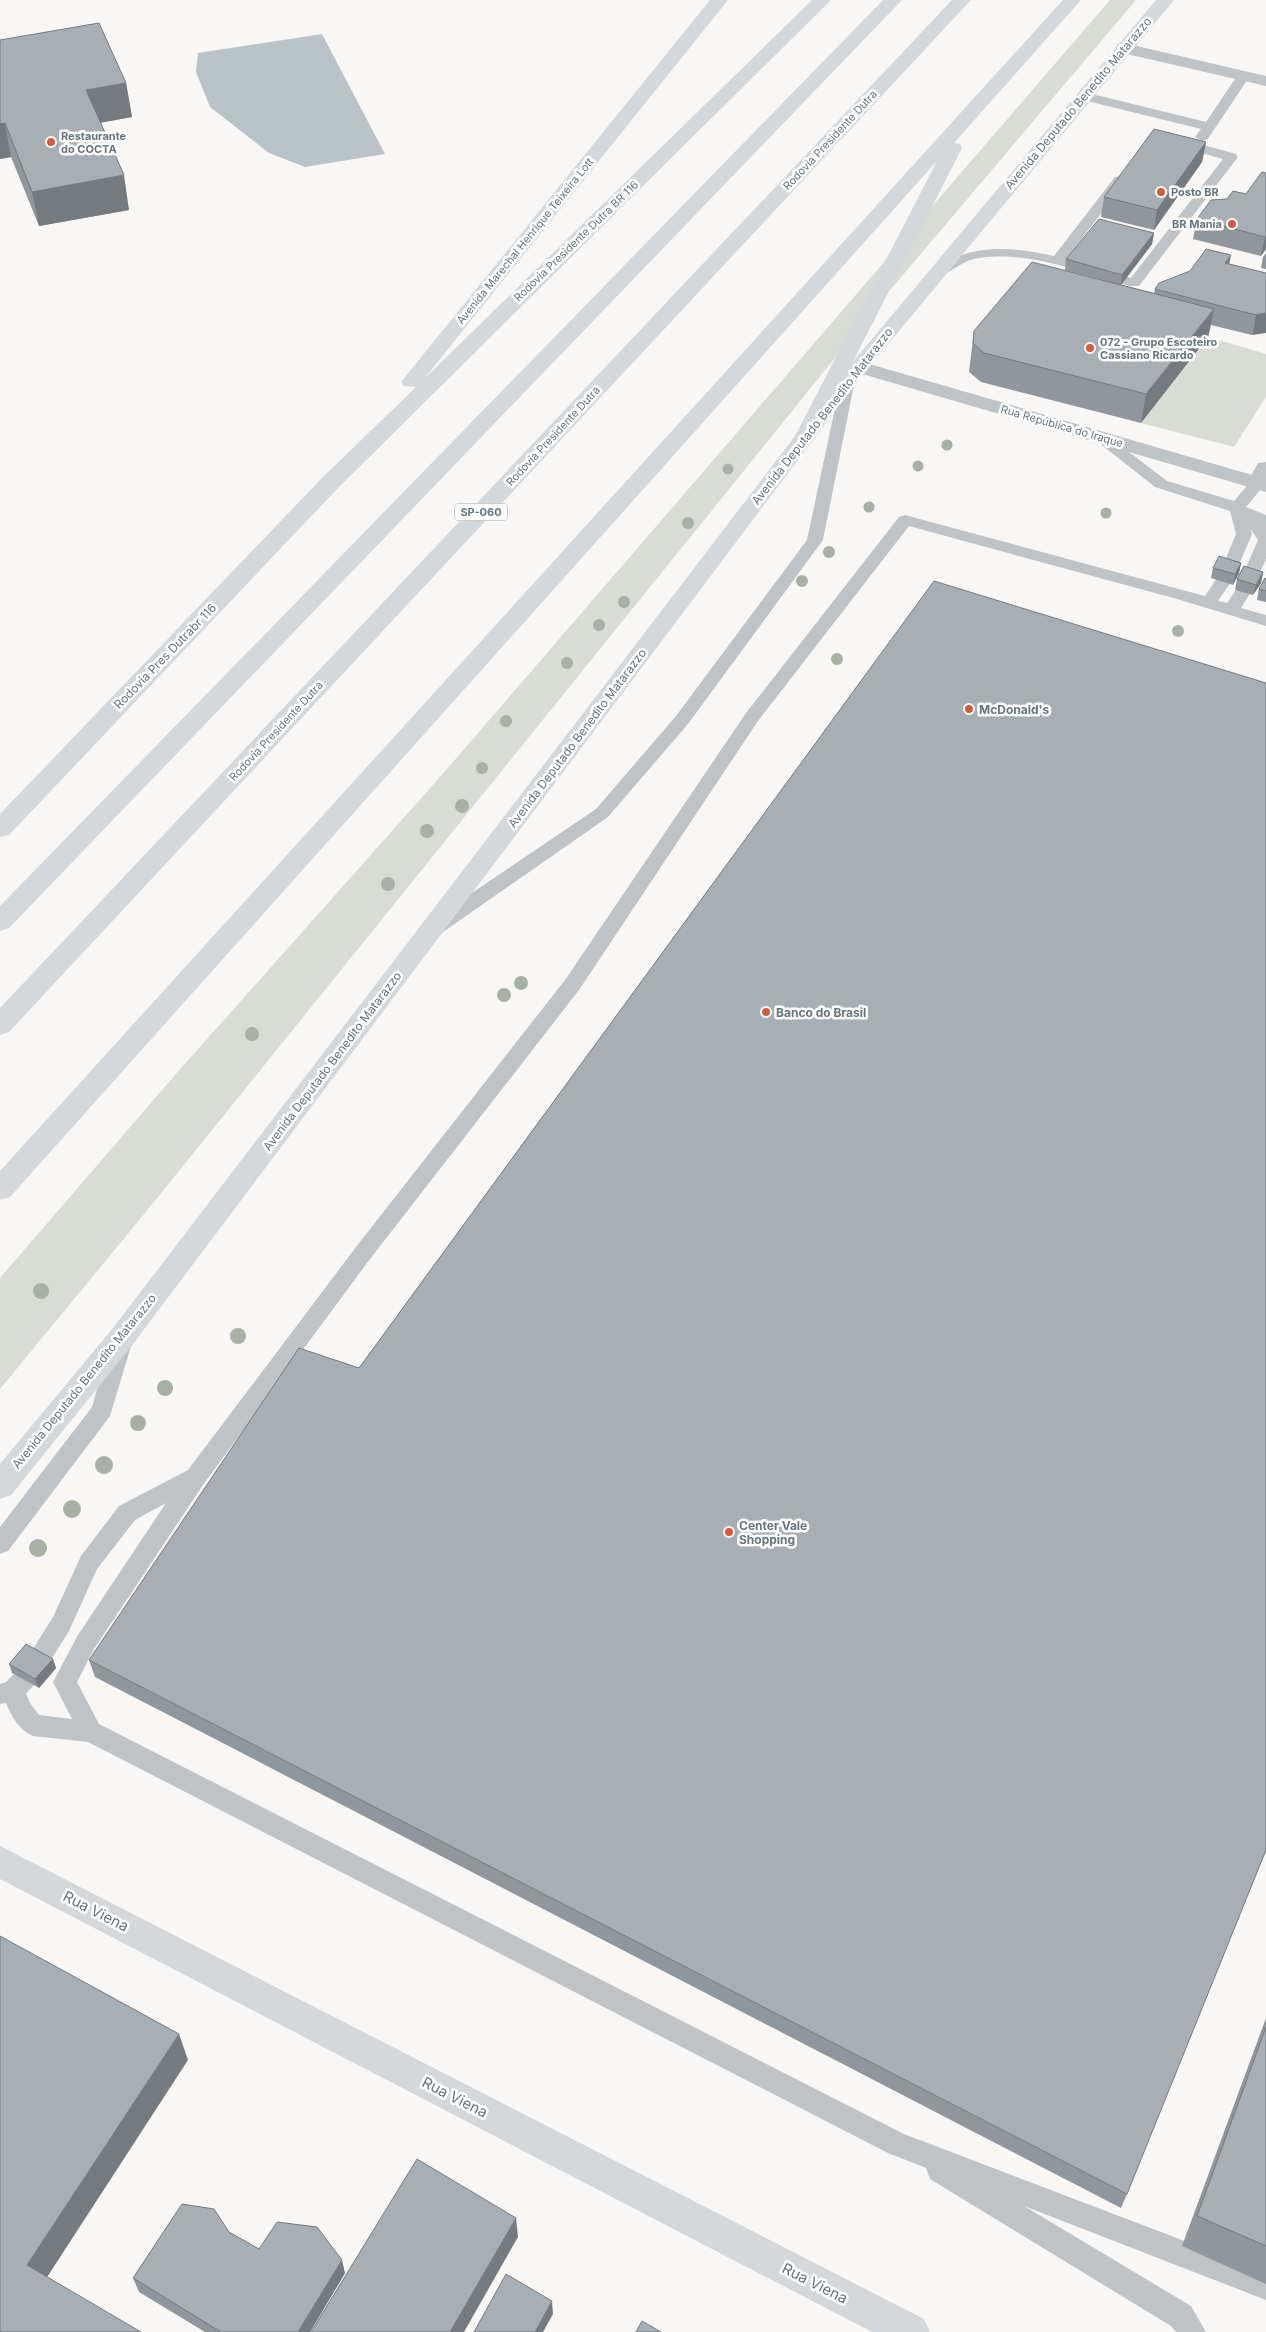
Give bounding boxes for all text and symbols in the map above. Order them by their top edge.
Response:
street label: Avenida Deputado Benedito Matarazzo [1001,14,1155,192]
street label: Rodovia Presidente Dutra [780,87,880,193]
place label: Restaurante do COCTA [61,129,127,156]
marker: Restaurante do COCTA [45,136,57,148]
street label: Avenida Marechal Henrique Teixeira Lott [454,155,597,327]
street label: Rodovia Presidente Dutra BR 116 [511,178,641,304]
place label: Posto BR [1171,185,1219,199]
marker: Posto BR [1155,186,1167,198]
place label: BR Mania [1172,217,1222,231]
marker: BR Mania [1226,218,1238,230]
street label: Avenida Deputado Benedito Matarazzo [748,324,896,508]
place label: 072 - Grupo Escoteiro Cassiano Ricardo [1100,335,1217,362]
marker: 072 - Grupo Escoteiro Cassiano Ricardo [1084,342,1096,354]
street label: Rodovia Presidente Dutra [503,383,603,489]
street label: Rua República do Iraque [999,402,1125,450]
road number: SP-060 [455,504,507,520]
street label: Rodovia Pres Dutrabr 116 [111,600,219,712]
street label: Avenida Deputado Benedito Matarazzo [505,645,649,831]
street label: Rodovia Presidente Dutra [226,678,326,784]
place label: McDonald's [979,702,1049,717]
marker: McDonald's [963,703,975,715]
street label: Avenida Deputado Benedito Matarazzo [260,968,404,1154]
place label: Banco do Brasil [776,1005,866,1020]
marker: Banco do Brasil [760,1006,772,1018]
street label: Avenida Deputado Benedito Matarazzo [9,1291,159,1471]
place label: Center Vale Shopping [739,1518,807,1547]
marker: Center Vale Shopping [723,1526,735,1538]
street label: Rua Viena [60,1886,132,1936]
street label: Rua Viena [419,2072,491,2122]
street label: Rua Viena [779,2258,851,2308]

